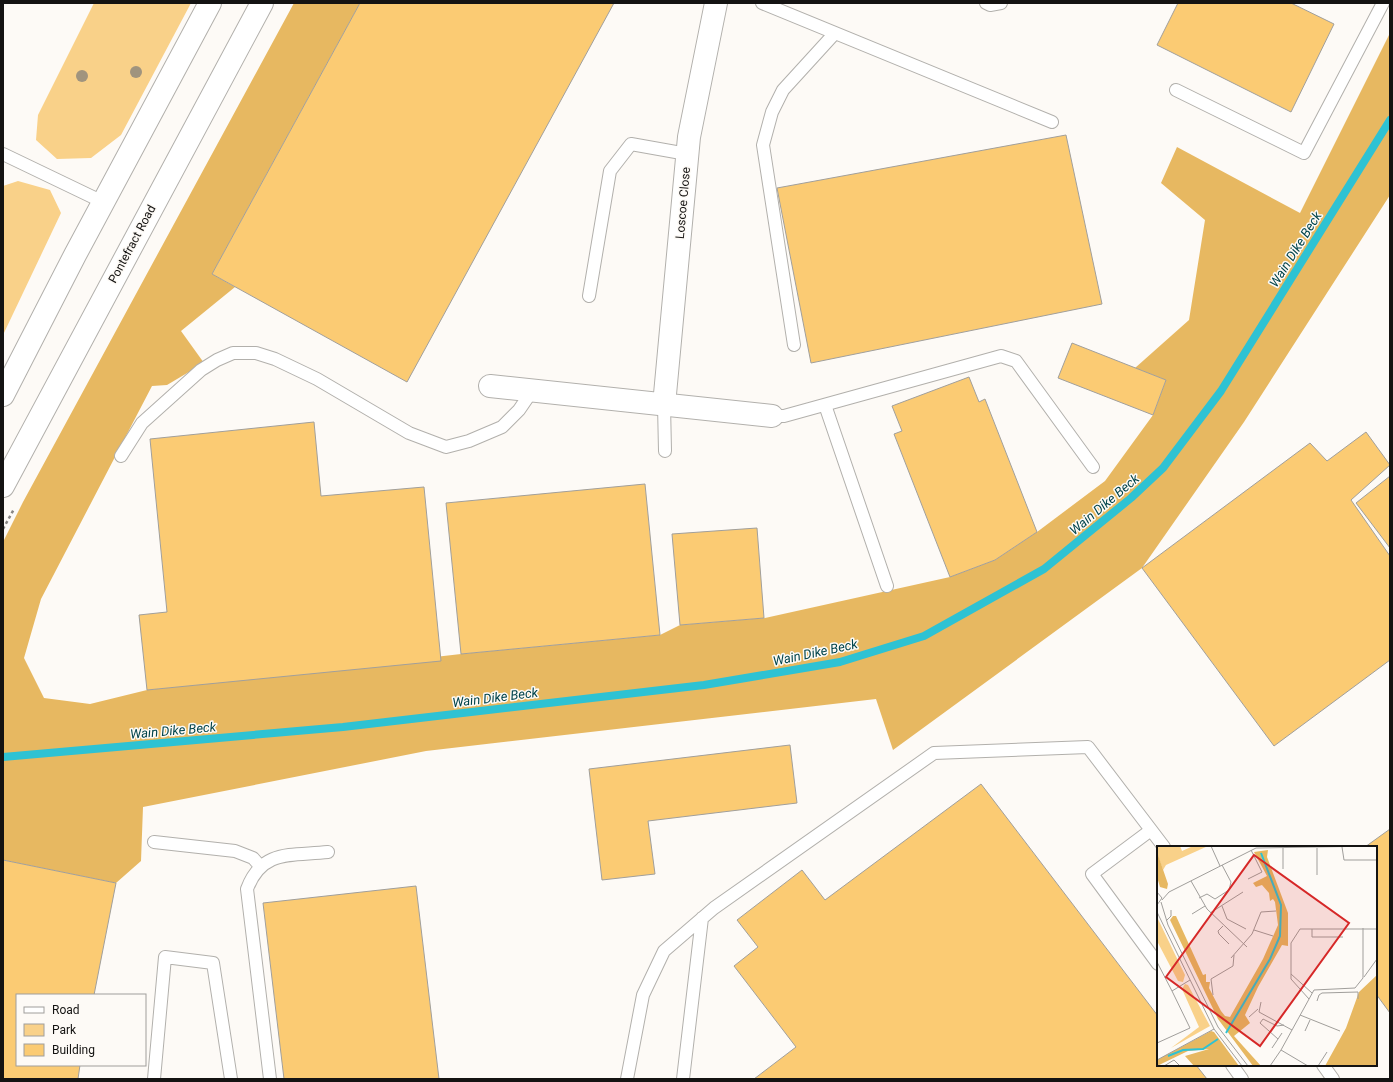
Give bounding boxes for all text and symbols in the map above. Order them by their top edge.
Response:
street label: Loscoe Close [673,166,693,240]
street label: Pontefract Road [106,203,158,285]
water label: Wain Dike Beck [1266,208,1325,290]
water label: Wain Dike Beck [1067,471,1143,538]
water label: Wain Dike Beck [771,636,859,669]
water label: Wain Dike Beck [451,685,539,710]
water label: Wain Dike Beck [130,719,217,742]
inset map [1157,846,1377,1066]
legend [16,994,146,1066]
text: Road [52,1003,80,1017]
text: Park [52,1023,77,1037]
text: Building [52,1043,95,1057]

